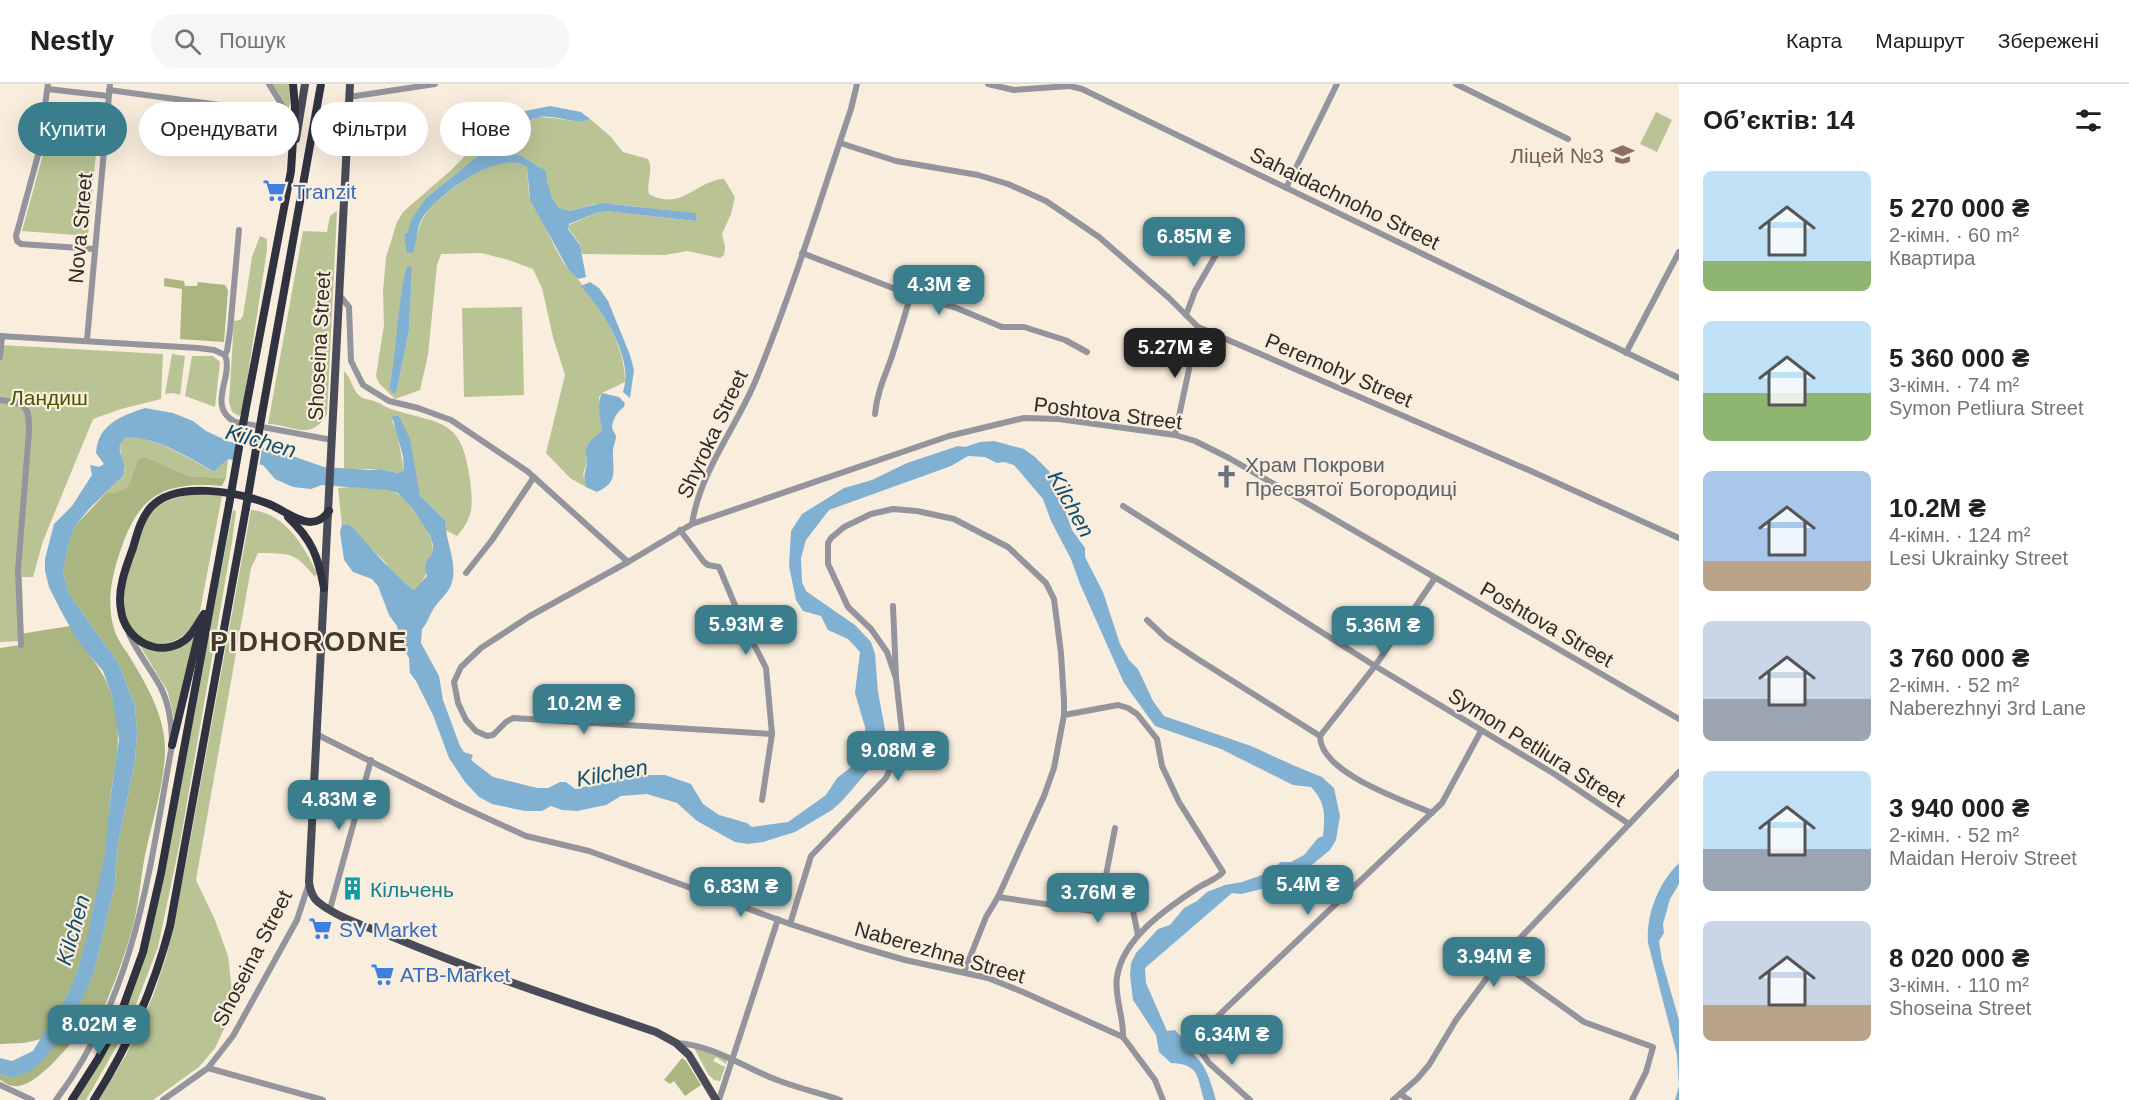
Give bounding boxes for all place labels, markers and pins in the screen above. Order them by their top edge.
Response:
school or university icon: Ліцей №3 [1609,142,1635,168]
place label: Ліцей №3 [1510,144,1604,167]
supermarket icon: Tranzit [262,178,288,204]
place label: Tranzit [293,180,357,203]
pin: 6.85M ₴ [1139,217,1249,268]
pin: 4.3M ₴ [890,265,988,316]
pin: 5.27M ₴ [1120,328,1230,379]
place label: Храм Покрови Пресвятої Богородиці [1245,453,1457,500]
church icon: Храм Покрови Пресвятої Богородиці [1214,463,1240,489]
pin: 5.93M ₴ [691,605,801,656]
pin: 5.36M ₴ [1328,606,1438,657]
pin: 10.2M ₴ [529,684,639,735]
pin: 9.08M ₴ [843,731,953,782]
pin: 4.83M ₴ [284,780,394,831]
pin: 5.4M ₴ [1259,865,1357,916]
pin: 6.83M ₴ [686,867,796,918]
pin: 3.76M ₴ [1043,873,1153,924]
building icon: Кільчень [339,876,365,902]
place label: Кільчень [370,878,454,901]
supermarket icon: SV Market [308,916,334,942]
place label: SV Market [339,918,437,941]
pin: 3.94M ₴ [1439,937,1549,988]
supermarket icon: ATB-Market [369,961,395,987]
place label: ATB-Market [400,963,511,986]
pin: 8.02M ₴ [44,1005,154,1056]
pin: 6.34M ₴ [1177,1015,1287,1066]

